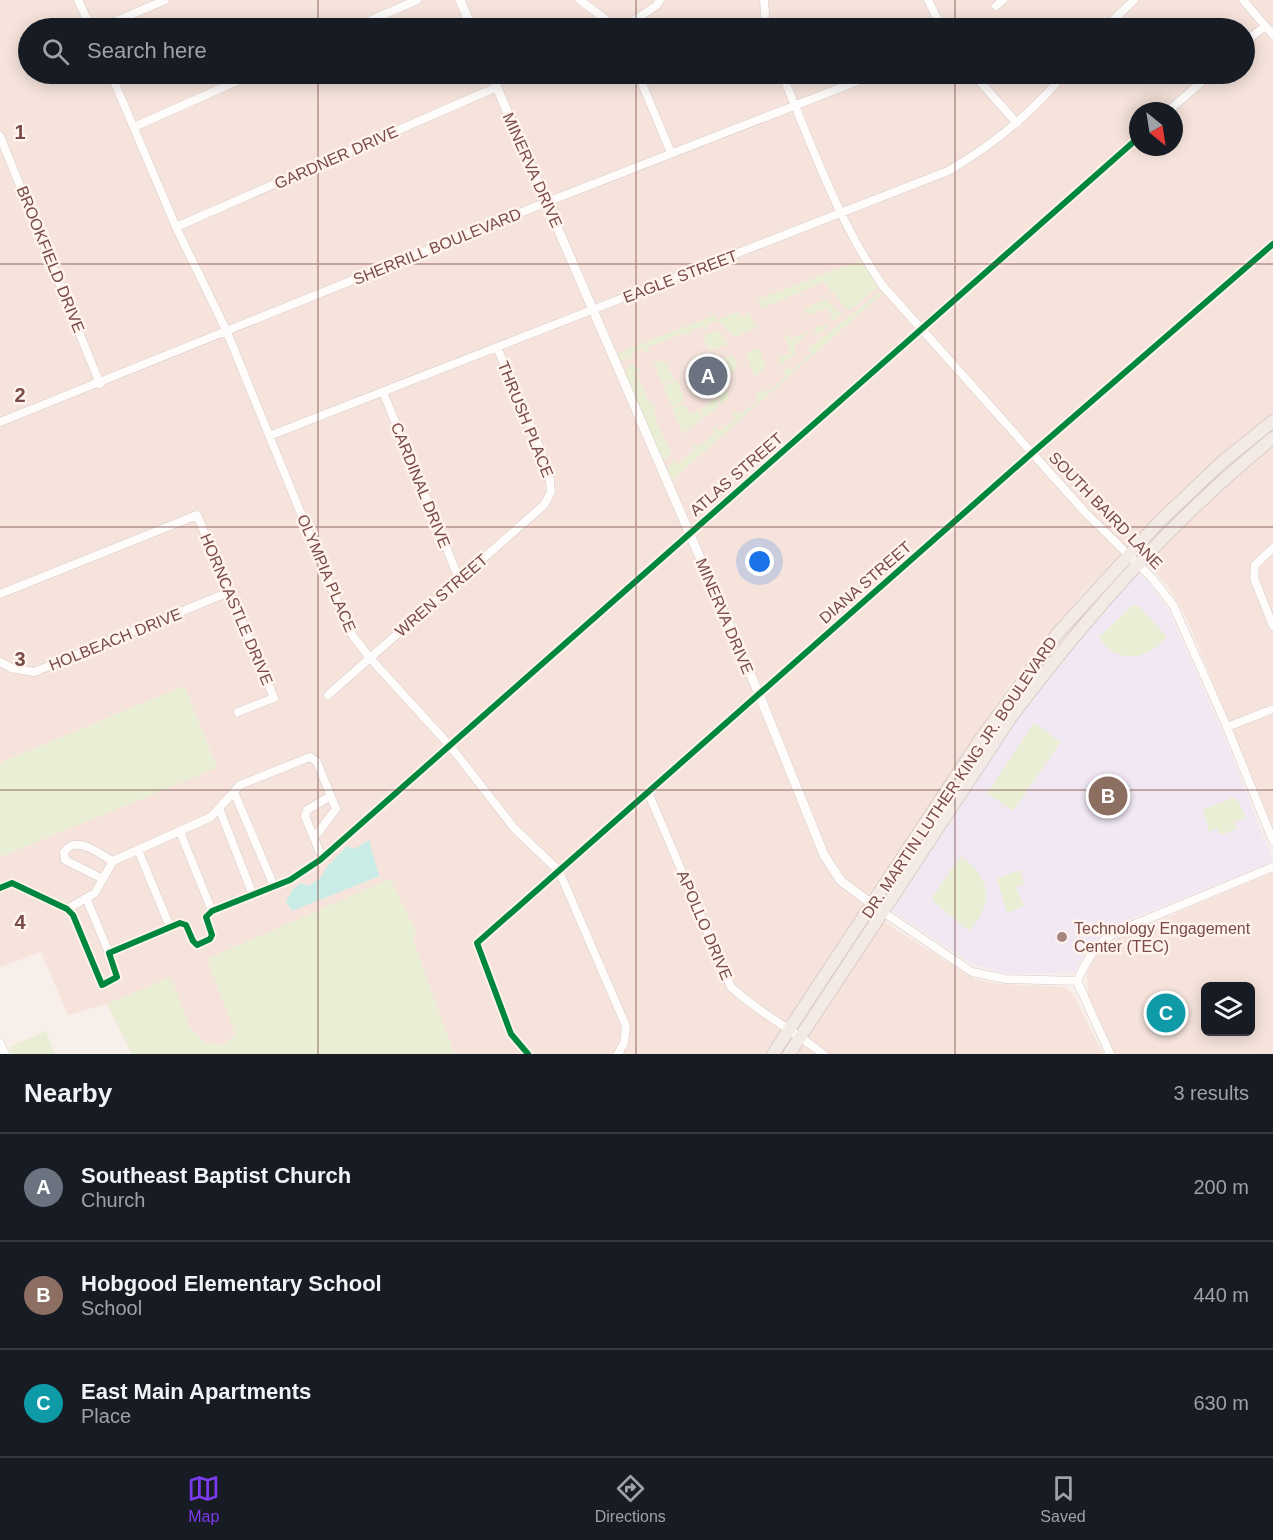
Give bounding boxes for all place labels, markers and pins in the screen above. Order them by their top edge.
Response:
pin: A [688,354,728,398]
pin: B [1088,774,1128,818]
place label: Technology Engagement Center (TEC) [1074,920,1251,955]
marker: Technology Engagement Center (TEC) [1055,930,1069,944]
pin: C [1146,990,1186,1036]

